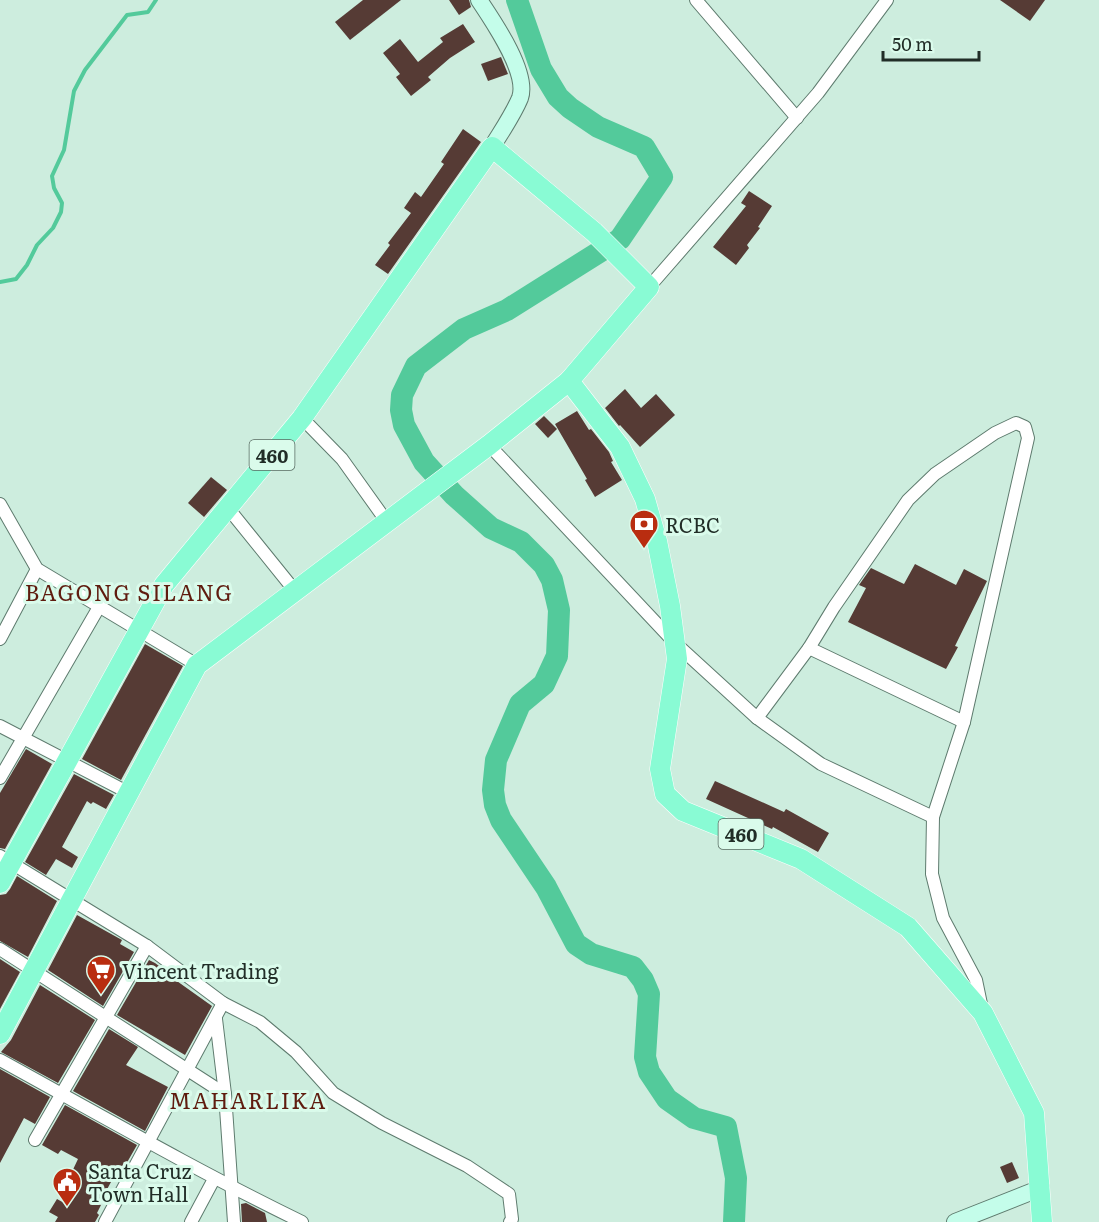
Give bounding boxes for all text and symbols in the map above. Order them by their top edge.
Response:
scale bar [883,24,979,62]
text: 50 m [892,30,933,57]
road number: 460 [250,440,294,470]
bank icon: RCBC [628,508,660,550]
place label: RCBC [665,509,720,539]
district label: BAGONG SILANG [25,575,233,608]
road number: 460 [718,819,764,849]
supermarket icon: Vincent Trading [85,954,117,996]
place label: Vincent Trading [122,955,280,985]
district label: MAHARLIKA [169,1083,327,1116]
place label: Santa Cruz Town Hall [88,1155,192,1208]
public building icon: Santa Cruz Town Hall [51,1166,83,1208]

